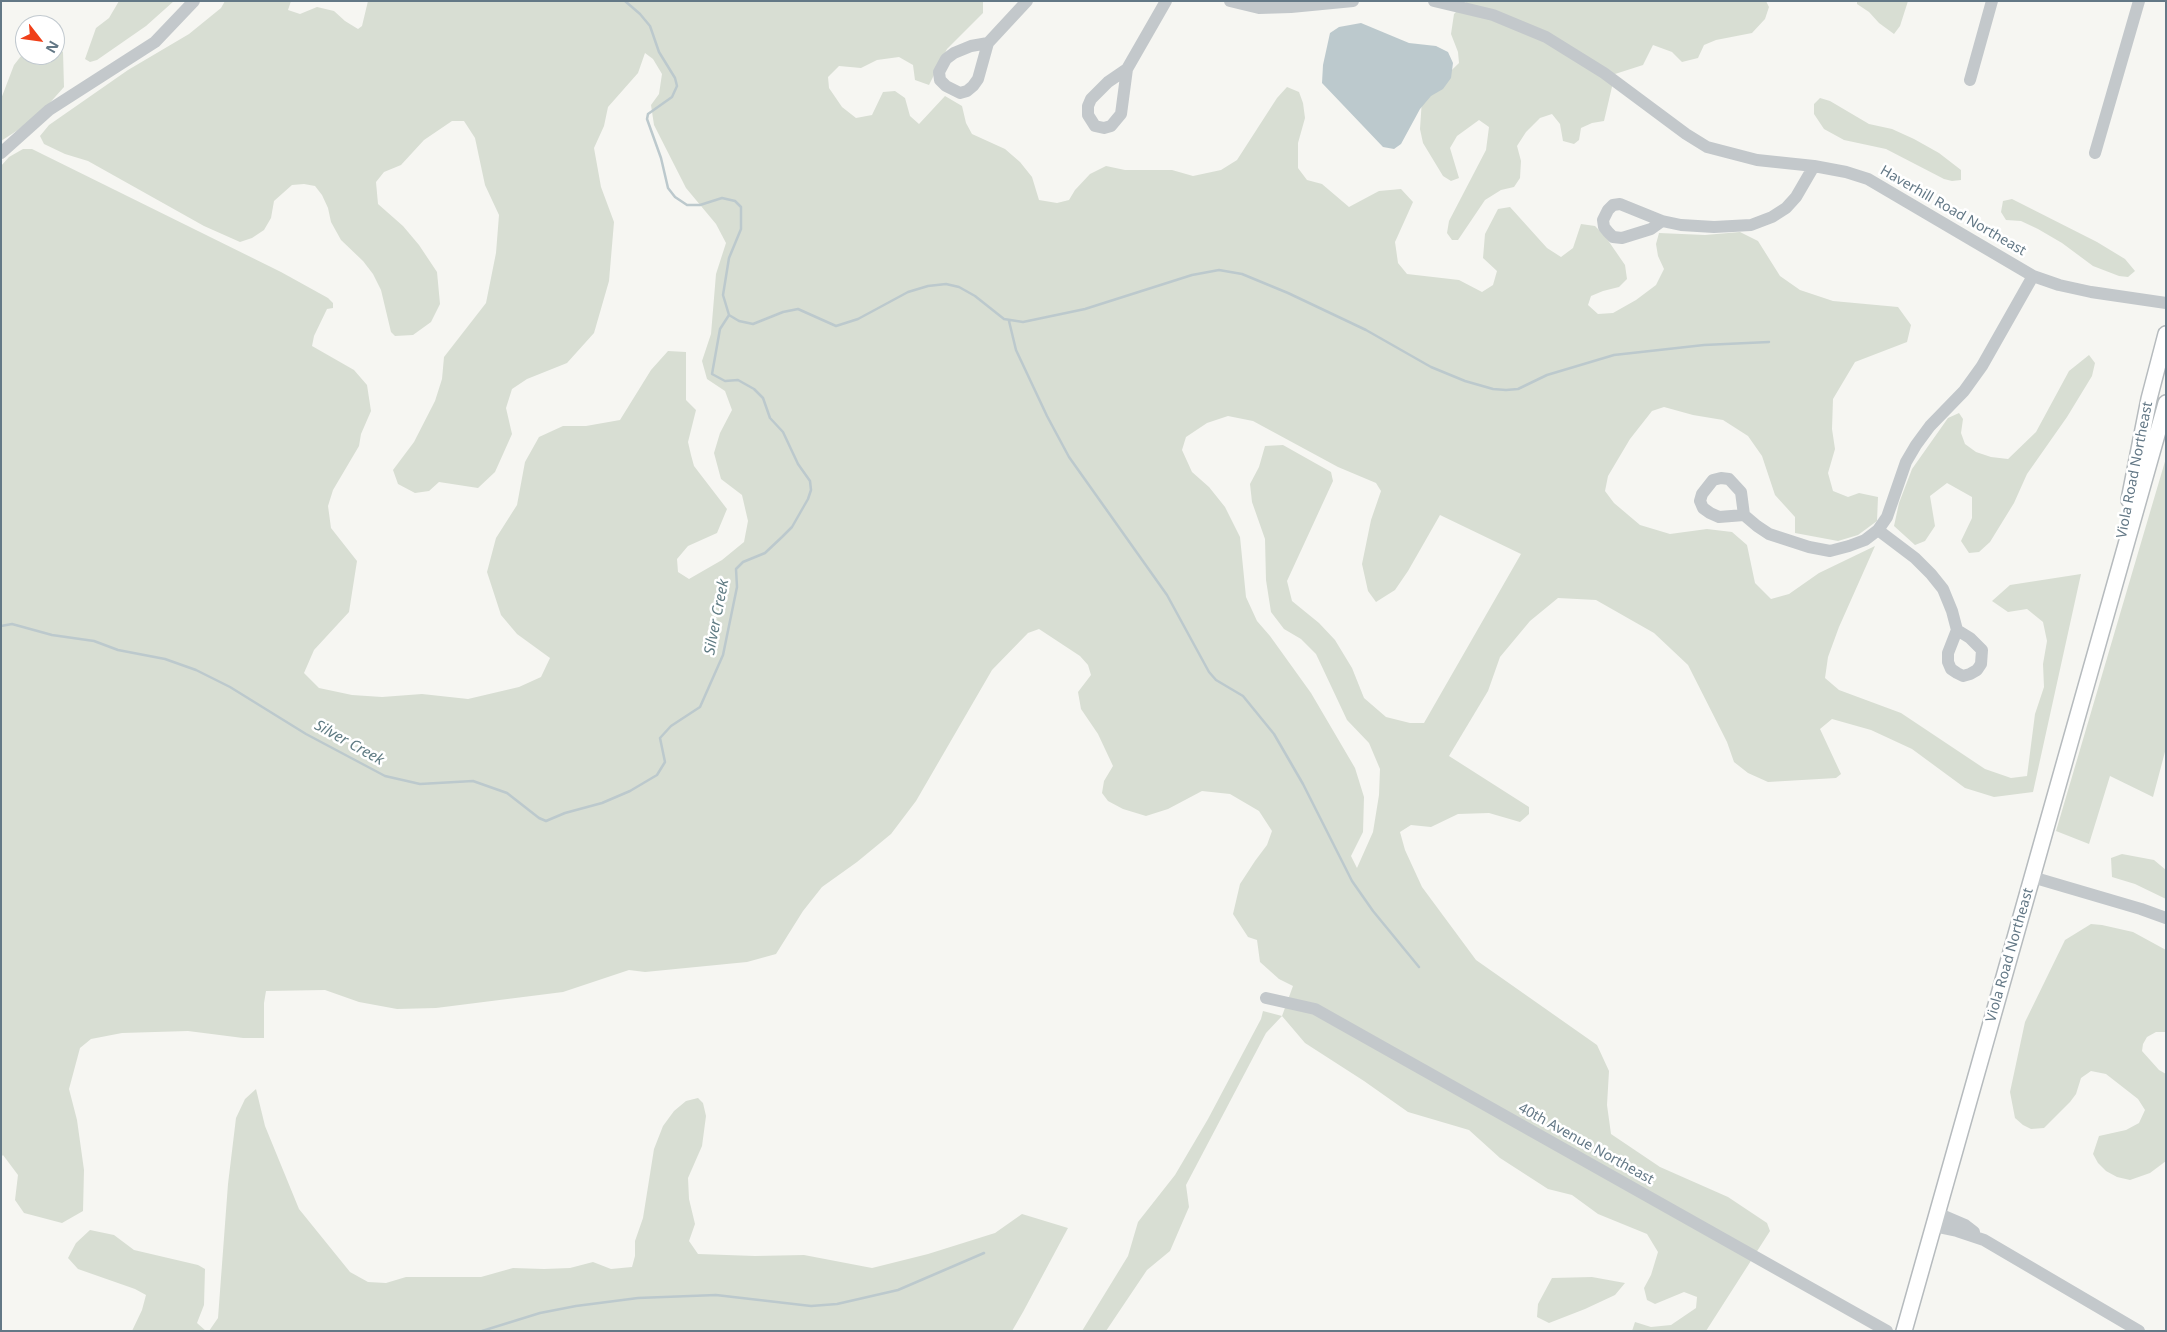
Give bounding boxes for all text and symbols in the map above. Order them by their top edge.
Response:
north arrow [15,15,65,65]
text: N [41,38,64,57]
street label: Haverhill Road Northeast [1877,162,2029,260]
street label: Viola Road Northeast [2113,400,2157,540]
water label: Silver Creek [701,578,733,656]
water label: Silver Creek [311,717,387,769]
street label: Viola Road Northeast [1983,886,2037,1024]
street label: 40th Avenue Northeast [1515,1100,1657,1188]

